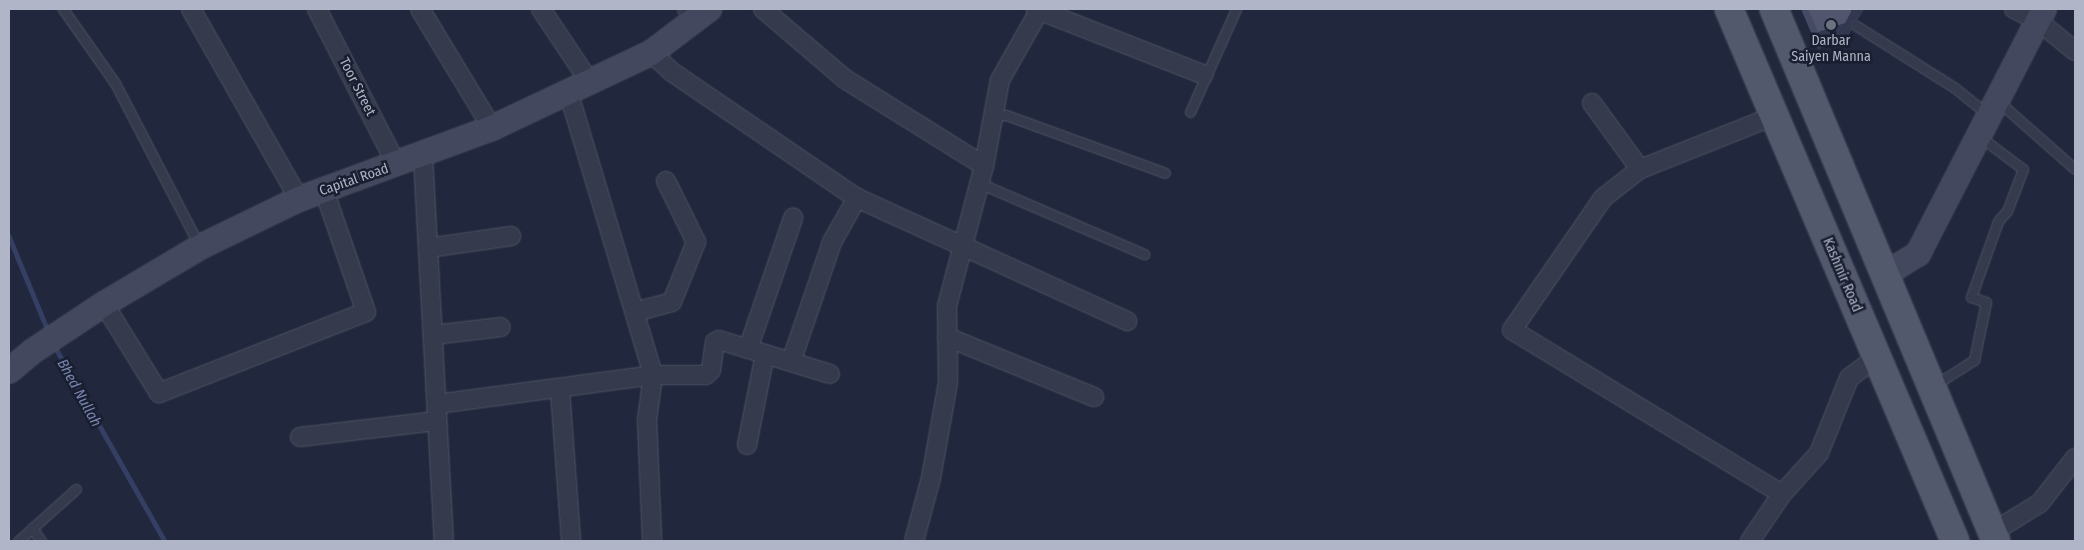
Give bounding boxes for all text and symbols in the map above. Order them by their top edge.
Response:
marker: Darbar Saiyen Manna [1825,19,1837,31]
place label: Darbar Saiyen Manna [1791,33,1871,65]
street label: Toor Street [335,55,379,119]
street label: Capital Road [317,160,391,200]
street label: Kashmir Road [1819,235,1865,315]
water label: Bhed Nullah [53,356,105,430]

